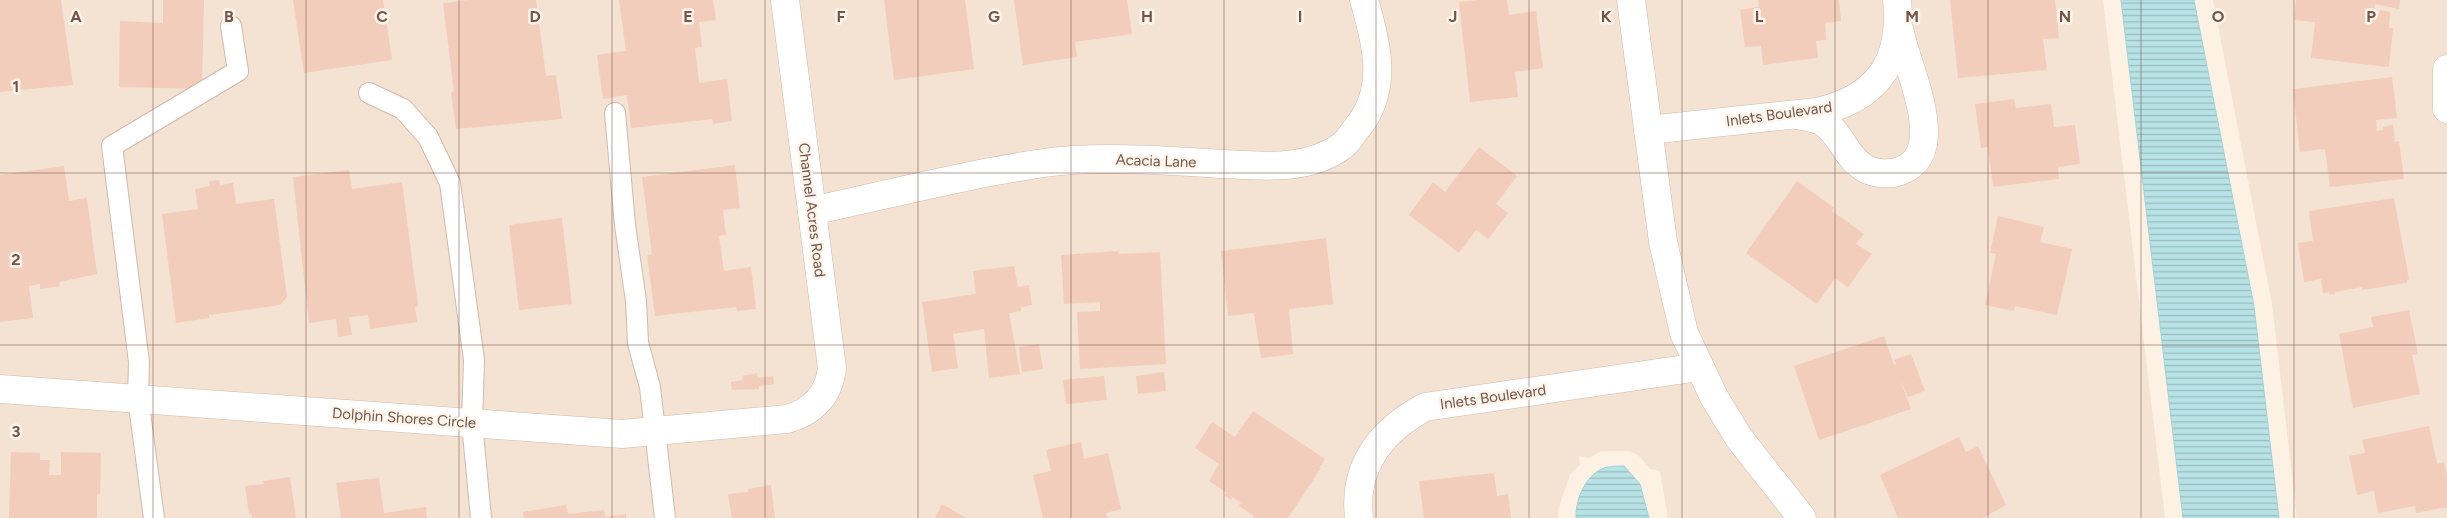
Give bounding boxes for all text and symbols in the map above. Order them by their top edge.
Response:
text: A [70,7,82,26]
text: B [224,7,234,26]
text: C [376,7,388,26]
text: D [529,7,541,26]
text: E [683,7,693,26]
text: F [837,7,846,26]
text: G [988,7,1000,26]
text: H [1141,7,1153,26]
text: I [1298,7,1302,26]
text: J [1449,7,1457,26]
text: K [1601,7,1612,26]
text: L [1755,7,1764,26]
text: M [1905,7,1919,26]
text: N [2059,7,2071,26]
text: O [2212,7,2225,26]
text: P [2366,7,2376,26]
text: 1 [13,77,19,96]
street label: Inlets Boulevard [1725,98,1833,130]
street label: Channel Acres Road [795,142,829,278]
street label: Acacia Lane [1115,151,1197,171]
text: 2 [11,250,21,269]
street label: Inlets Boulevard [1439,381,1547,413]
street label: Dolphin Shores Circle [331,404,477,432]
text: 3 [12,422,21,441]

